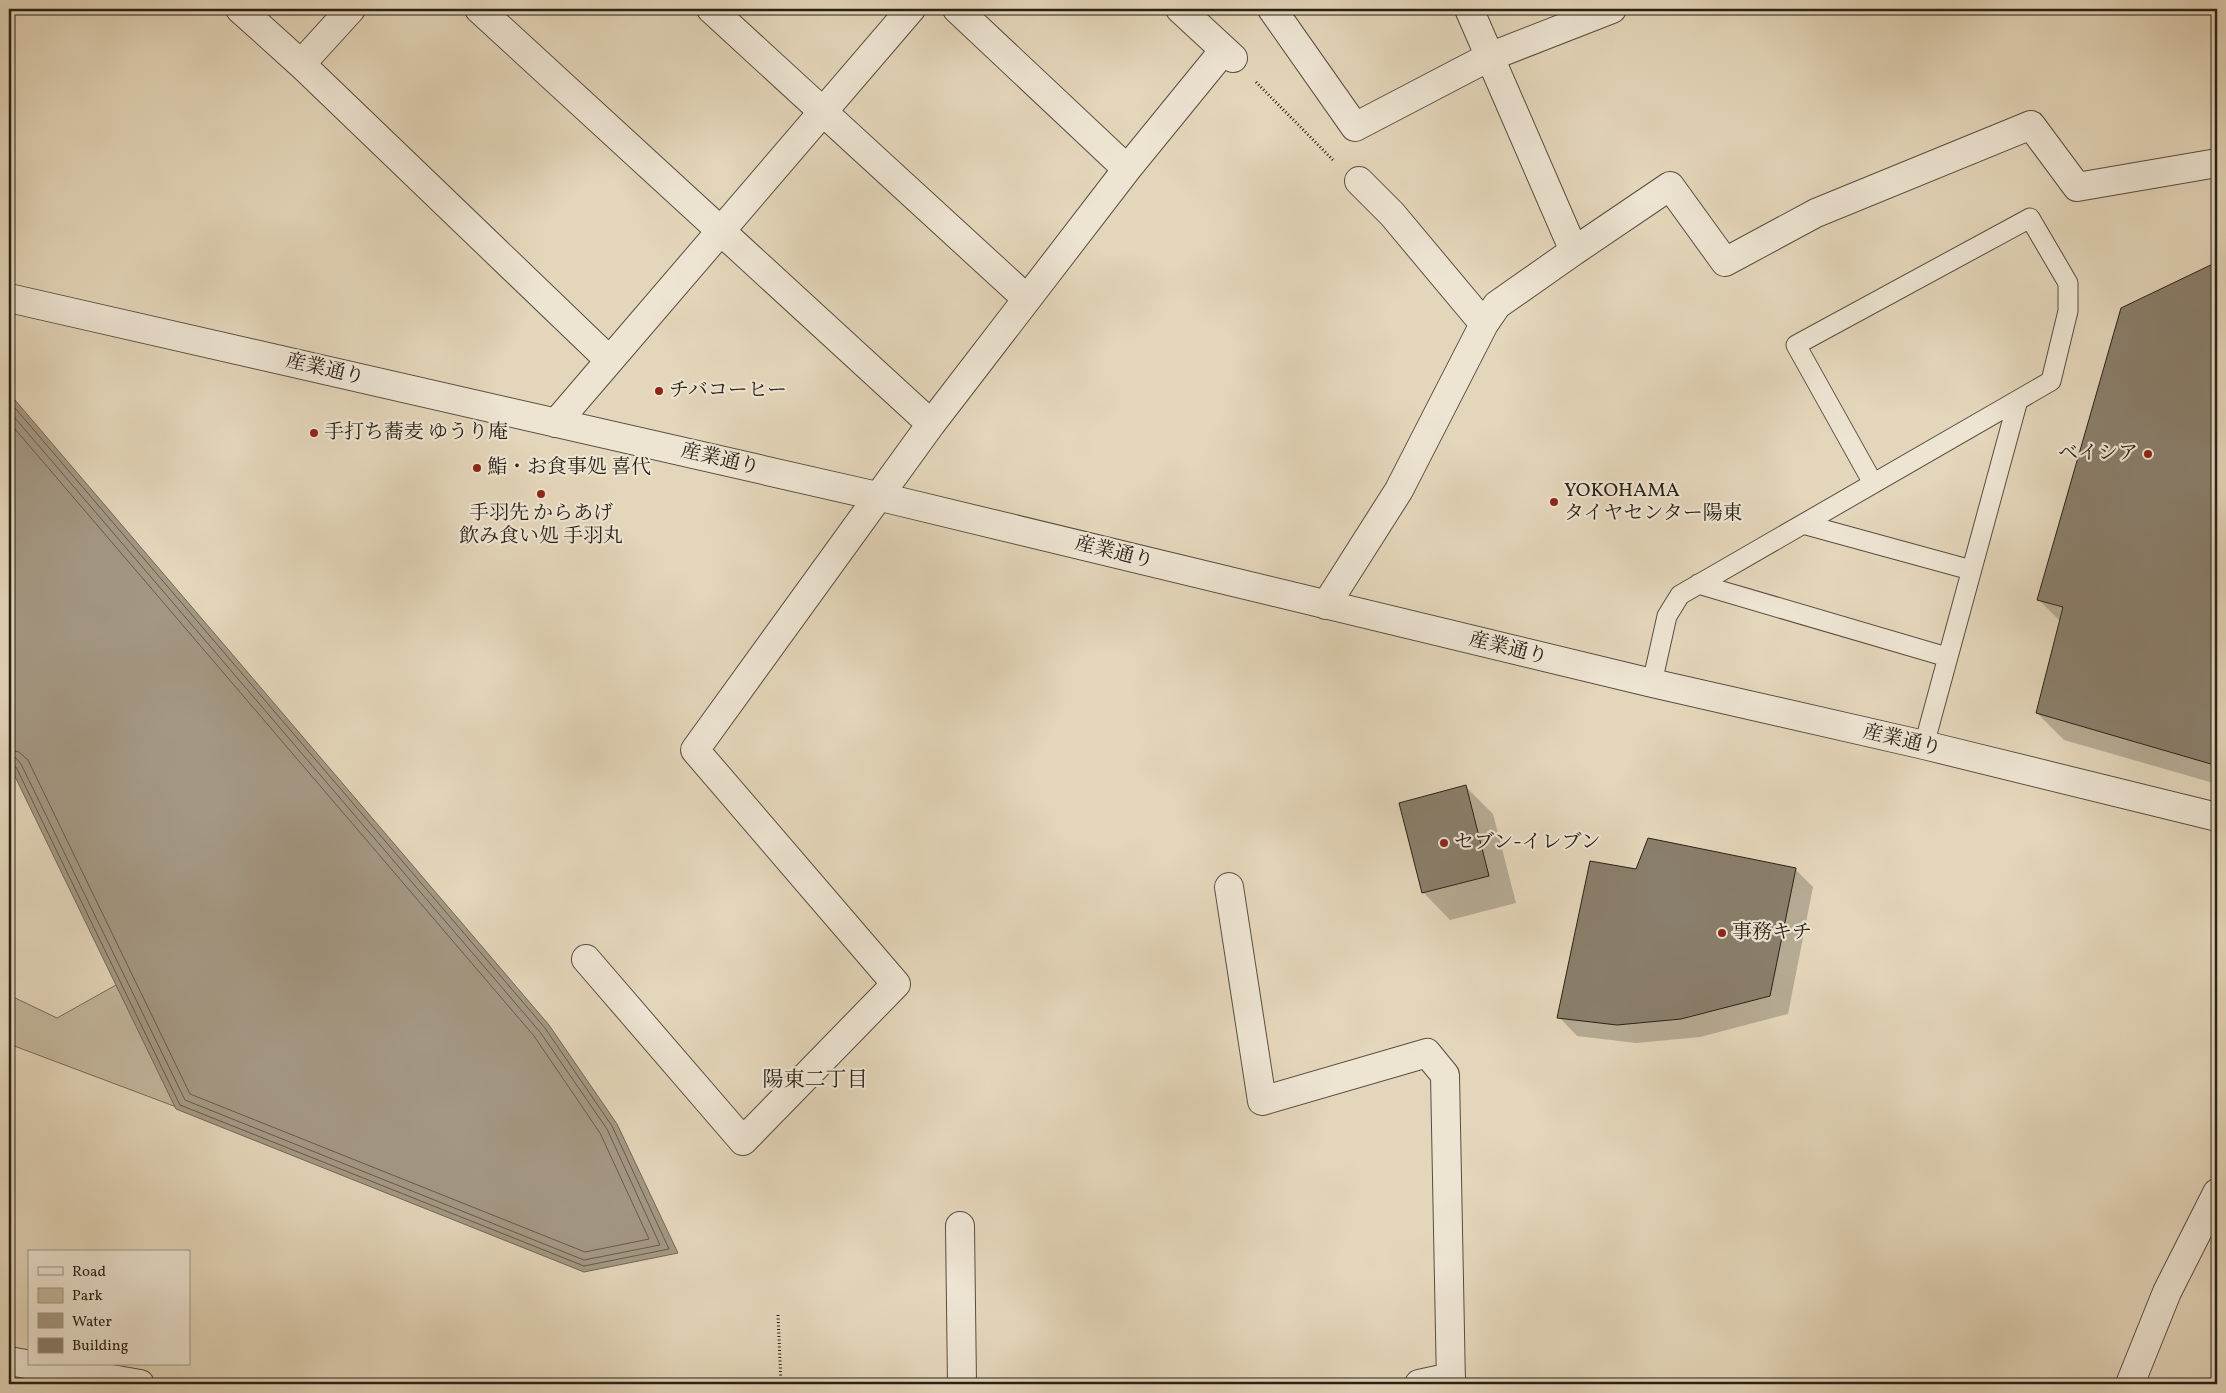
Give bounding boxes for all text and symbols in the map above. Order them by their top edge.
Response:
street label: 産業通り [283,347,367,393]
place label: チバコーヒー [669,377,787,405]
marker: チバコーヒー [653,385,665,397]
place label: 手打ち蕎麦 ゆうり庵 [324,419,508,447]
marker: 手打ち蕎麦 ゆうり庵 [308,427,320,439]
street label: 産業通り [678,437,762,483]
place label: ベイシア [2058,440,2138,468]
marker: ベイシア [2142,448,2154,460]
place label: 鮨・お食事処 喜代 [487,454,651,482]
marker: 鮨・お食事処 喜代 [471,462,483,474]
place label: YOKOHAMA タイヤセンター陽東 [1564,477,1743,528]
marker: 手羽先 からあげ 飲み食い処 手羽丸 [535,488,547,500]
marker: YOKOHAMA タイヤセンター陽東 [1548,496,1560,508]
place label: 手羽先 からあげ 飲み食い処 手羽丸 [459,500,623,551]
street label: 産業通り [1072,530,1156,576]
street label: 産業通り [1466,626,1550,672]
street label: 産業通り [1860,718,1944,764]
place label: セブン-イレブン [1454,829,1601,857]
marker: セブン-イレブン [1438,837,1450,849]
place label: 事務キチ [1732,919,1812,947]
marker: 事務キチ [1716,927,1728,939]
district label: 陽東二丁目 [763,1066,868,1095]
legend [28,1250,190,1366]
text: Road [72,1262,106,1283]
text: Park [72,1286,103,1307]
text: Water [72,1312,112,1333]
text: Building [72,1336,129,1357]

